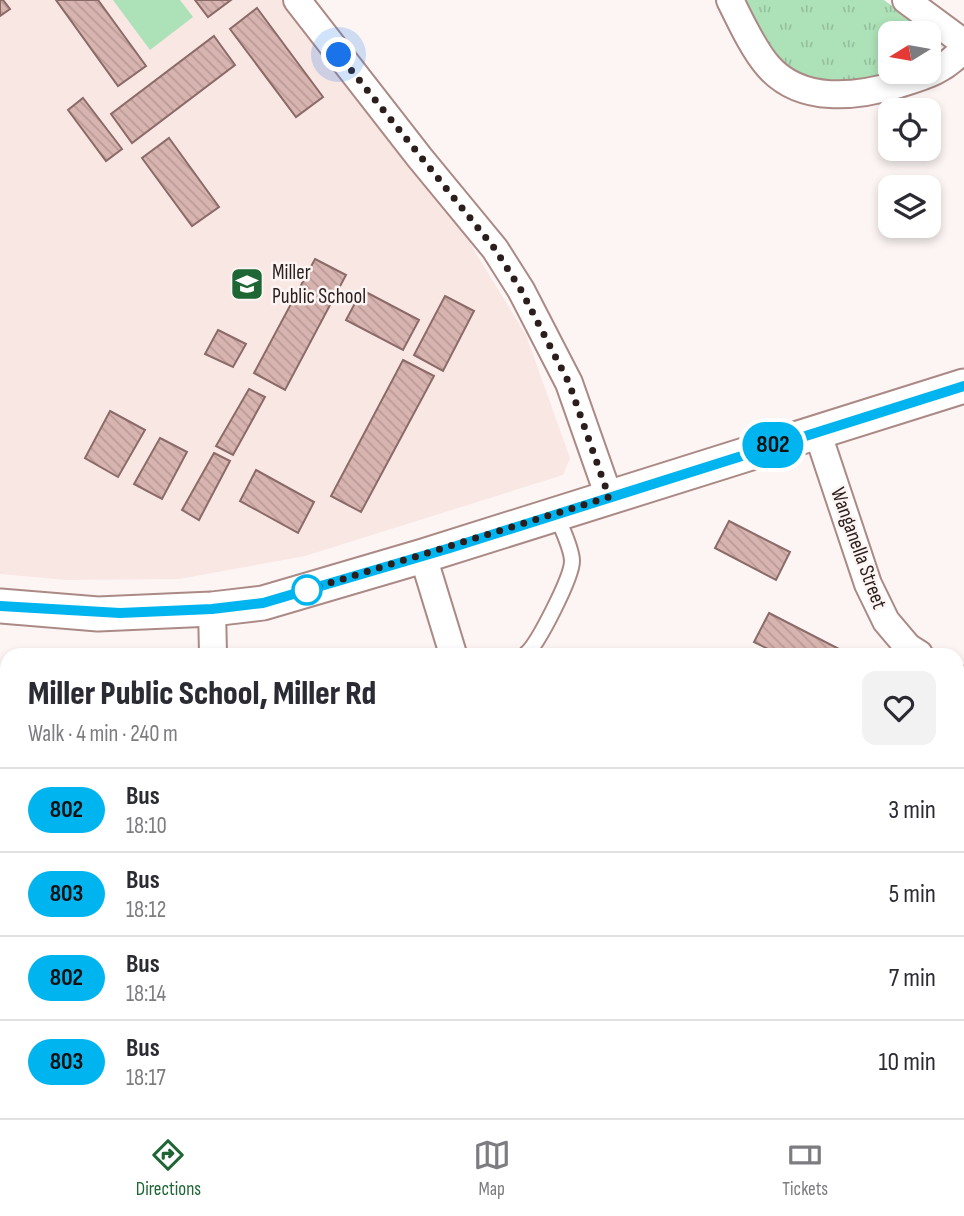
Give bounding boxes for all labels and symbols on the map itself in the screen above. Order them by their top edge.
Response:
north arrow [878,21,942,84]
your location [321,37,356,72]
place label: Miller Public School [272,260,366,309]
school or university icon: Miller Public School [228,265,266,303]
line badge: 802 [733,422,813,468]
street label: Wanganella Street [825,484,892,612]
unlabelled marker [292,575,322,605]

